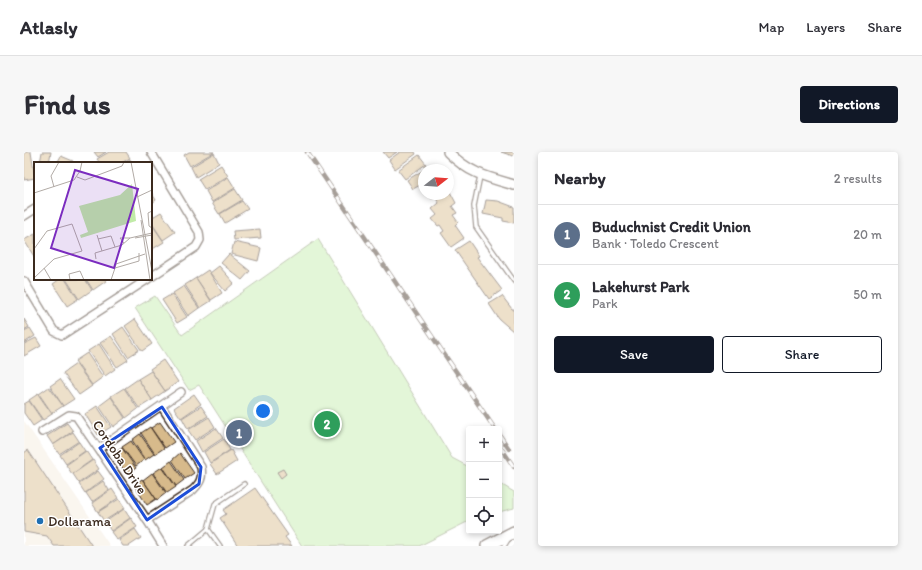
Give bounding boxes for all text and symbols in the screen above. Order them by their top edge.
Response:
text: Atlasly [20,16,77,39]
text: Map [759,19,784,36]
text: Layers [806,19,845,36]
text: Share [867,19,902,36]
button: Directions [800,86,898,123]
text: Find us [24,87,111,121]
inset map [34,162,152,280]
north arrow [418,164,454,200]
text: Nearby [554,168,606,188]
text: 2 results [834,171,882,186]
text: Buduchnist Credit Union [592,218,751,236]
text: 1 [564,227,570,242]
text: 20 m [853,227,882,242]
text: Bank · Toledo Crescent [592,236,719,251]
text: Lakehurst Park [592,278,690,296]
text: 2 [564,287,570,302]
text: 50 m [853,287,882,302]
text: Park [592,296,618,311]
button: Save [554,336,714,373]
button: Share [722,336,882,373]
your location [253,401,273,421]
pin: 2 [314,409,340,439]
street label: Cordoba Drive [89,417,151,498]
pin: 1 [226,418,252,448]
map controls [466,426,502,534]
button: + [466,426,502,462]
button: − [466,462,502,498]
button: locate [466,498,502,534]
place label: Dollarama [48,513,112,530]
marker: Dollarama [35,516,45,526]

